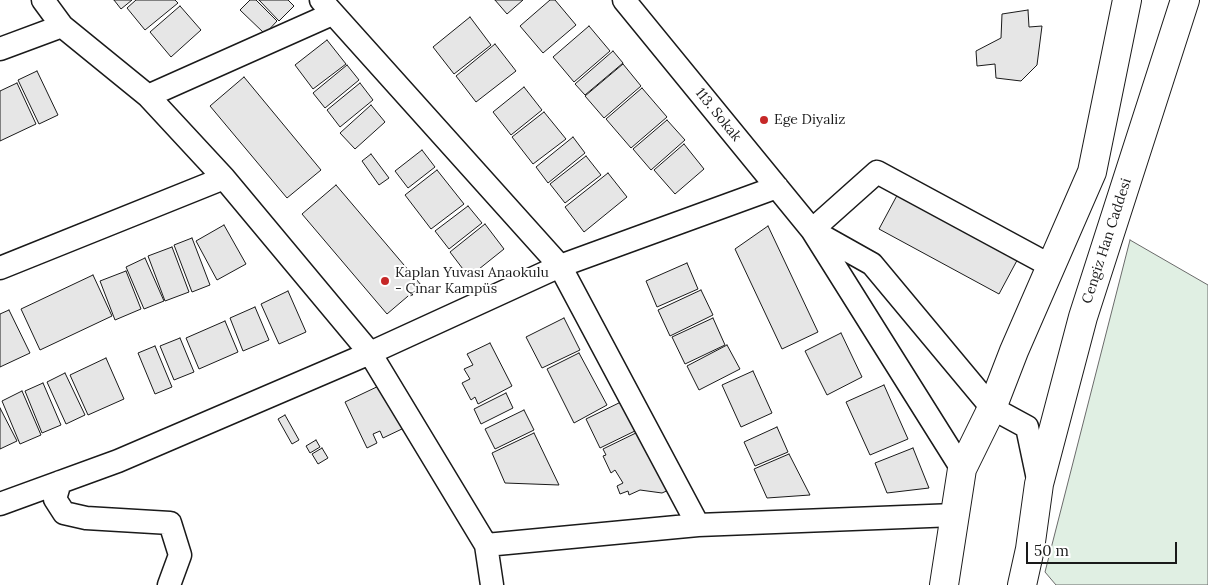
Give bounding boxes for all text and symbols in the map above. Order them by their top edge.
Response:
street label: 113. Sokak [691,85,745,145]
place label: Ege Diyaliz [774,112,845,128]
marker: Ege Diyaliz [758,114,770,126]
street label: Cengiz Han Caddesi [1079,176,1135,306]
place label: Kaplan Yuvası Anaokulu - Çınar Kampüs [395,265,549,298]
marker: Kaplan Yuvası Anaokulu - Çınar Kampüs [379,275,391,287]
scale bar [1028,532,1179,564]
text: 50 m [1034,541,1069,560]

